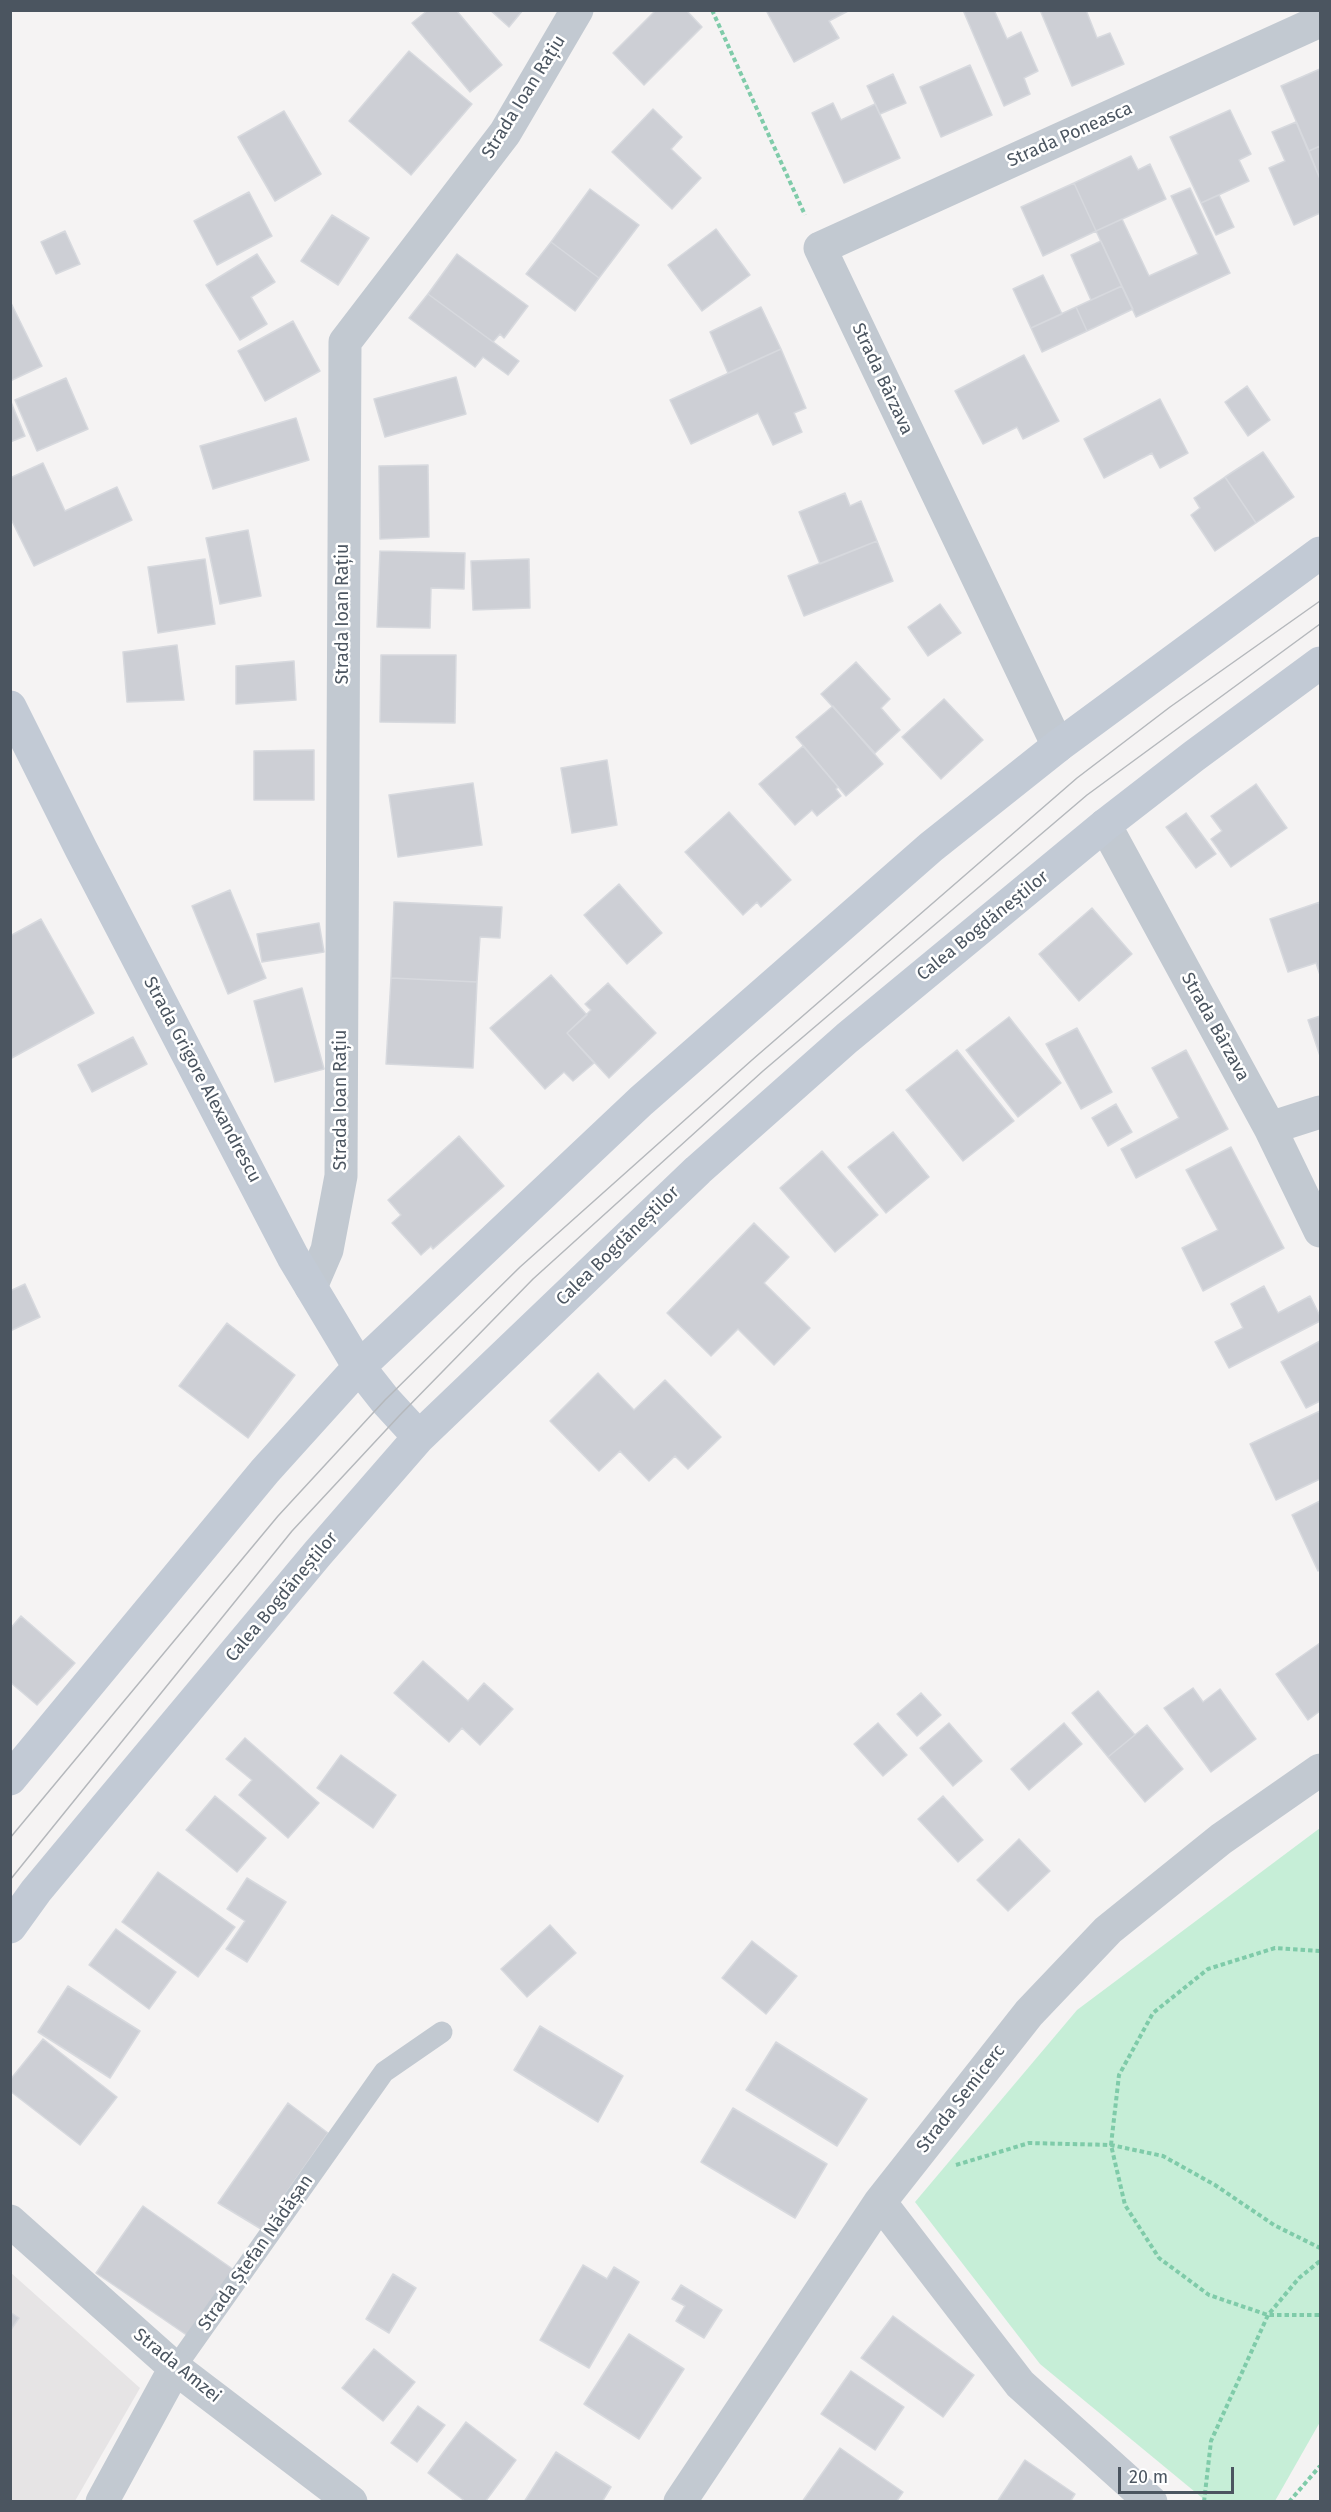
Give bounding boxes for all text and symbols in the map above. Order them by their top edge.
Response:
street label: Strada Ioan Rațiu [477,31,571,163]
street label: Strada Poneasca [1004,98,1136,172]
street label: Strada Bârzava [847,320,917,438]
street label: Strada Ioan Rațiu [332,543,354,685]
street label: Calea Bogdăneștilor [913,866,1053,986]
street label: Strada Bârzava [1176,969,1254,1085]
street label: Strada Grigore Alexandrescu [138,973,266,1187]
street label: Strada Ioan Rațiu [330,1029,352,1171]
street label: Calea Bogdăneștilor [552,1182,684,1310]
street label: Calea Bogdăneștilor [221,1528,343,1666]
street label: Strada Semicerc [912,2041,1010,2157]
street label: Strada Ștefan Nădășan [194,2171,318,2335]
street label: Strada Amzei [129,2324,225,2408]
scale bar [1121,2455,1236,2493]
text: 20 m [1129,2466,1168,2488]

